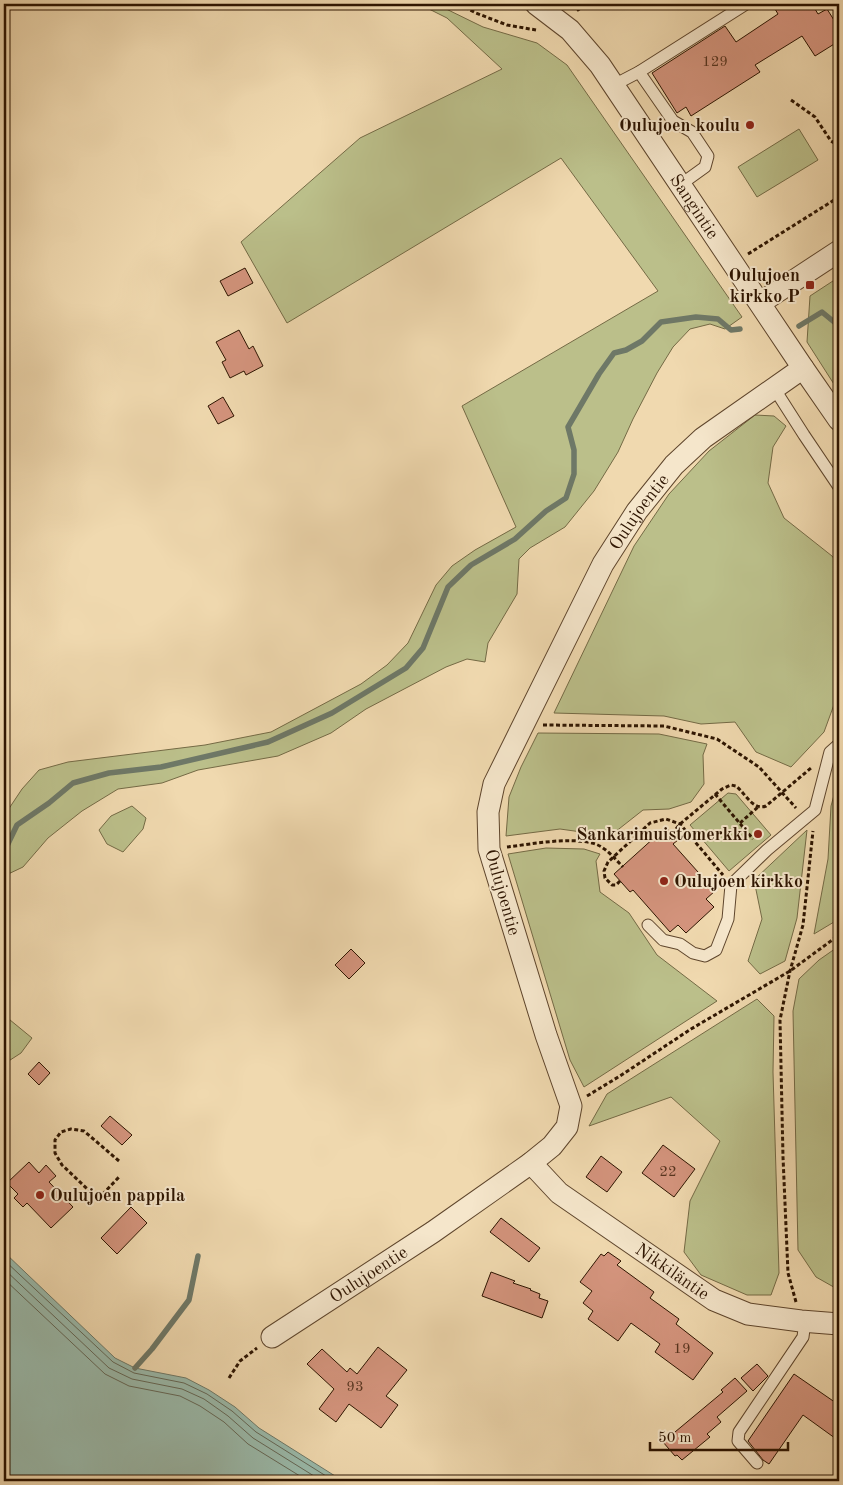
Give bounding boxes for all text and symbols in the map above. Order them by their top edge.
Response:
house number: 129 [702,55,728,70]
place label: Oulujoen koulu [619,117,740,135]
marker: Oulujoen koulu [744,119,756,131]
street label: Sangintie [666,171,722,242]
place label: Oulujoen kirkko P [729,267,800,306]
marker: Oulujoen kirkko P [804,279,816,291]
street label: Oulujoentie [606,471,673,554]
place label: Sankarimuistomerkki [576,826,748,844]
marker: Sankarimuistomerkki [752,828,764,840]
street label: Oulujoentie [481,847,523,937]
place label: Oulujoen kirkko [674,873,803,891]
marker: Oulujoen kirkko [658,875,670,887]
house number: 22 [659,1165,677,1180]
place label: Oulujoen pappila [50,1187,185,1205]
marker: Oulujoen pappila [34,1189,46,1201]
street label: Nikkiläntie [632,1241,712,1304]
street label: Oulujoentie [327,1243,411,1307]
house number: 19 [673,1342,691,1357]
house number: 93 [346,1380,364,1395]
scale bar [650,1420,788,1452]
text: 50 m [658,1431,692,1446]

